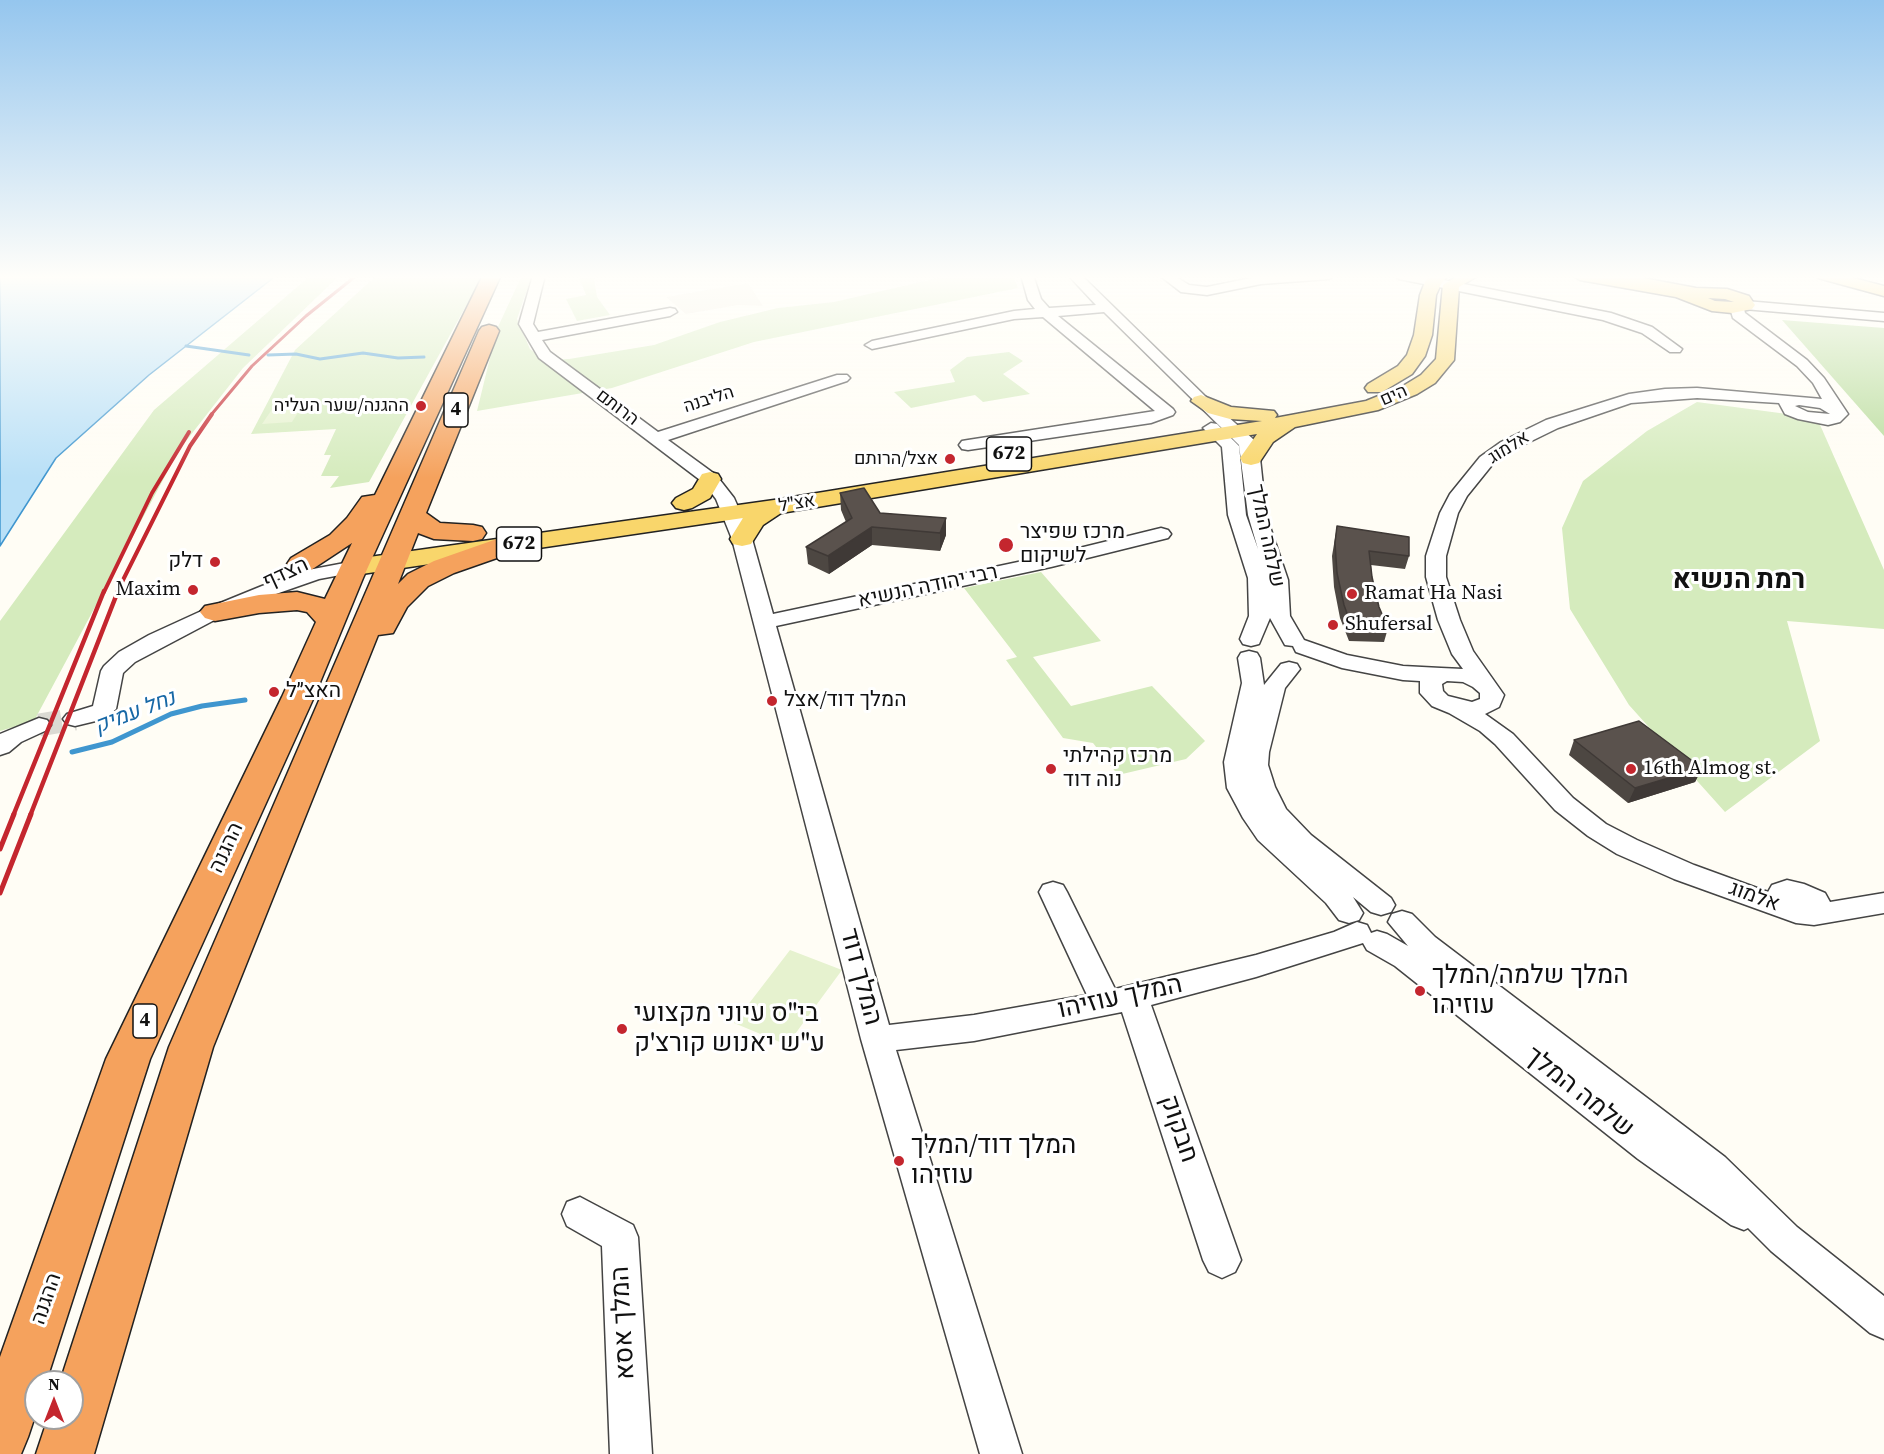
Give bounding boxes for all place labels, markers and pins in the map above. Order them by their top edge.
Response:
place label: ההגנה/שער העליה [274,395,409,417]
marker: ההגנה/שער העליה [414,399,428,413]
place label: אצל/הרותם [854,448,938,470]
marker: אצל/הרותם [943,452,957,466]
place label: מרכז שפיצר לשיקום [1020,520,1125,570]
marker: מרכז שפיצר לשיקום [997,536,1015,554]
place label: דלק [168,549,203,575]
marker: דלק [208,555,222,569]
place label: Maxim [116,577,181,603]
place label: Ramat Ha Nasi [1364,581,1503,607]
marker: Maxim [186,583,200,597]
marker: Ramat Ha Nasi [1345,587,1359,601]
place label: Shufersal [1345,612,1433,638]
marker: Shufersal [1326,618,1340,632]
place label: האצ״ל [286,679,341,705]
marker: האצ״ל [267,685,281,699]
place label: המלך דוד/אצל [784,688,906,714]
marker: המלך דוד/אצל [765,694,779,708]
place label: מרכז קהילתי נוה דוד [1063,744,1172,794]
place label: 16th Almog st. [1643,756,1777,782]
marker: מרכז קהילתי נוה דוד [1044,762,1058,776]
marker: 16th Almog st. [1624,762,1638,776]
place label: המלך שלמה/המלך עוזיהו [1432,960,1628,1022]
marker: המלך שלמה/המלך עוזיהו [1413,984,1427,998]
place label: בי"ס עיוני מקצועי ע"ש יאנוש קורצ'ק [634,998,825,1060]
marker: בי"ס עיוני מקצועי ע"ש יאנוש קורצ'ק [615,1022,629,1036]
place label: המלך דוד/המלך עוזיהו [911,1130,1076,1192]
marker: המלך דוד/המלך עוזיהו [892,1154,906,1168]

